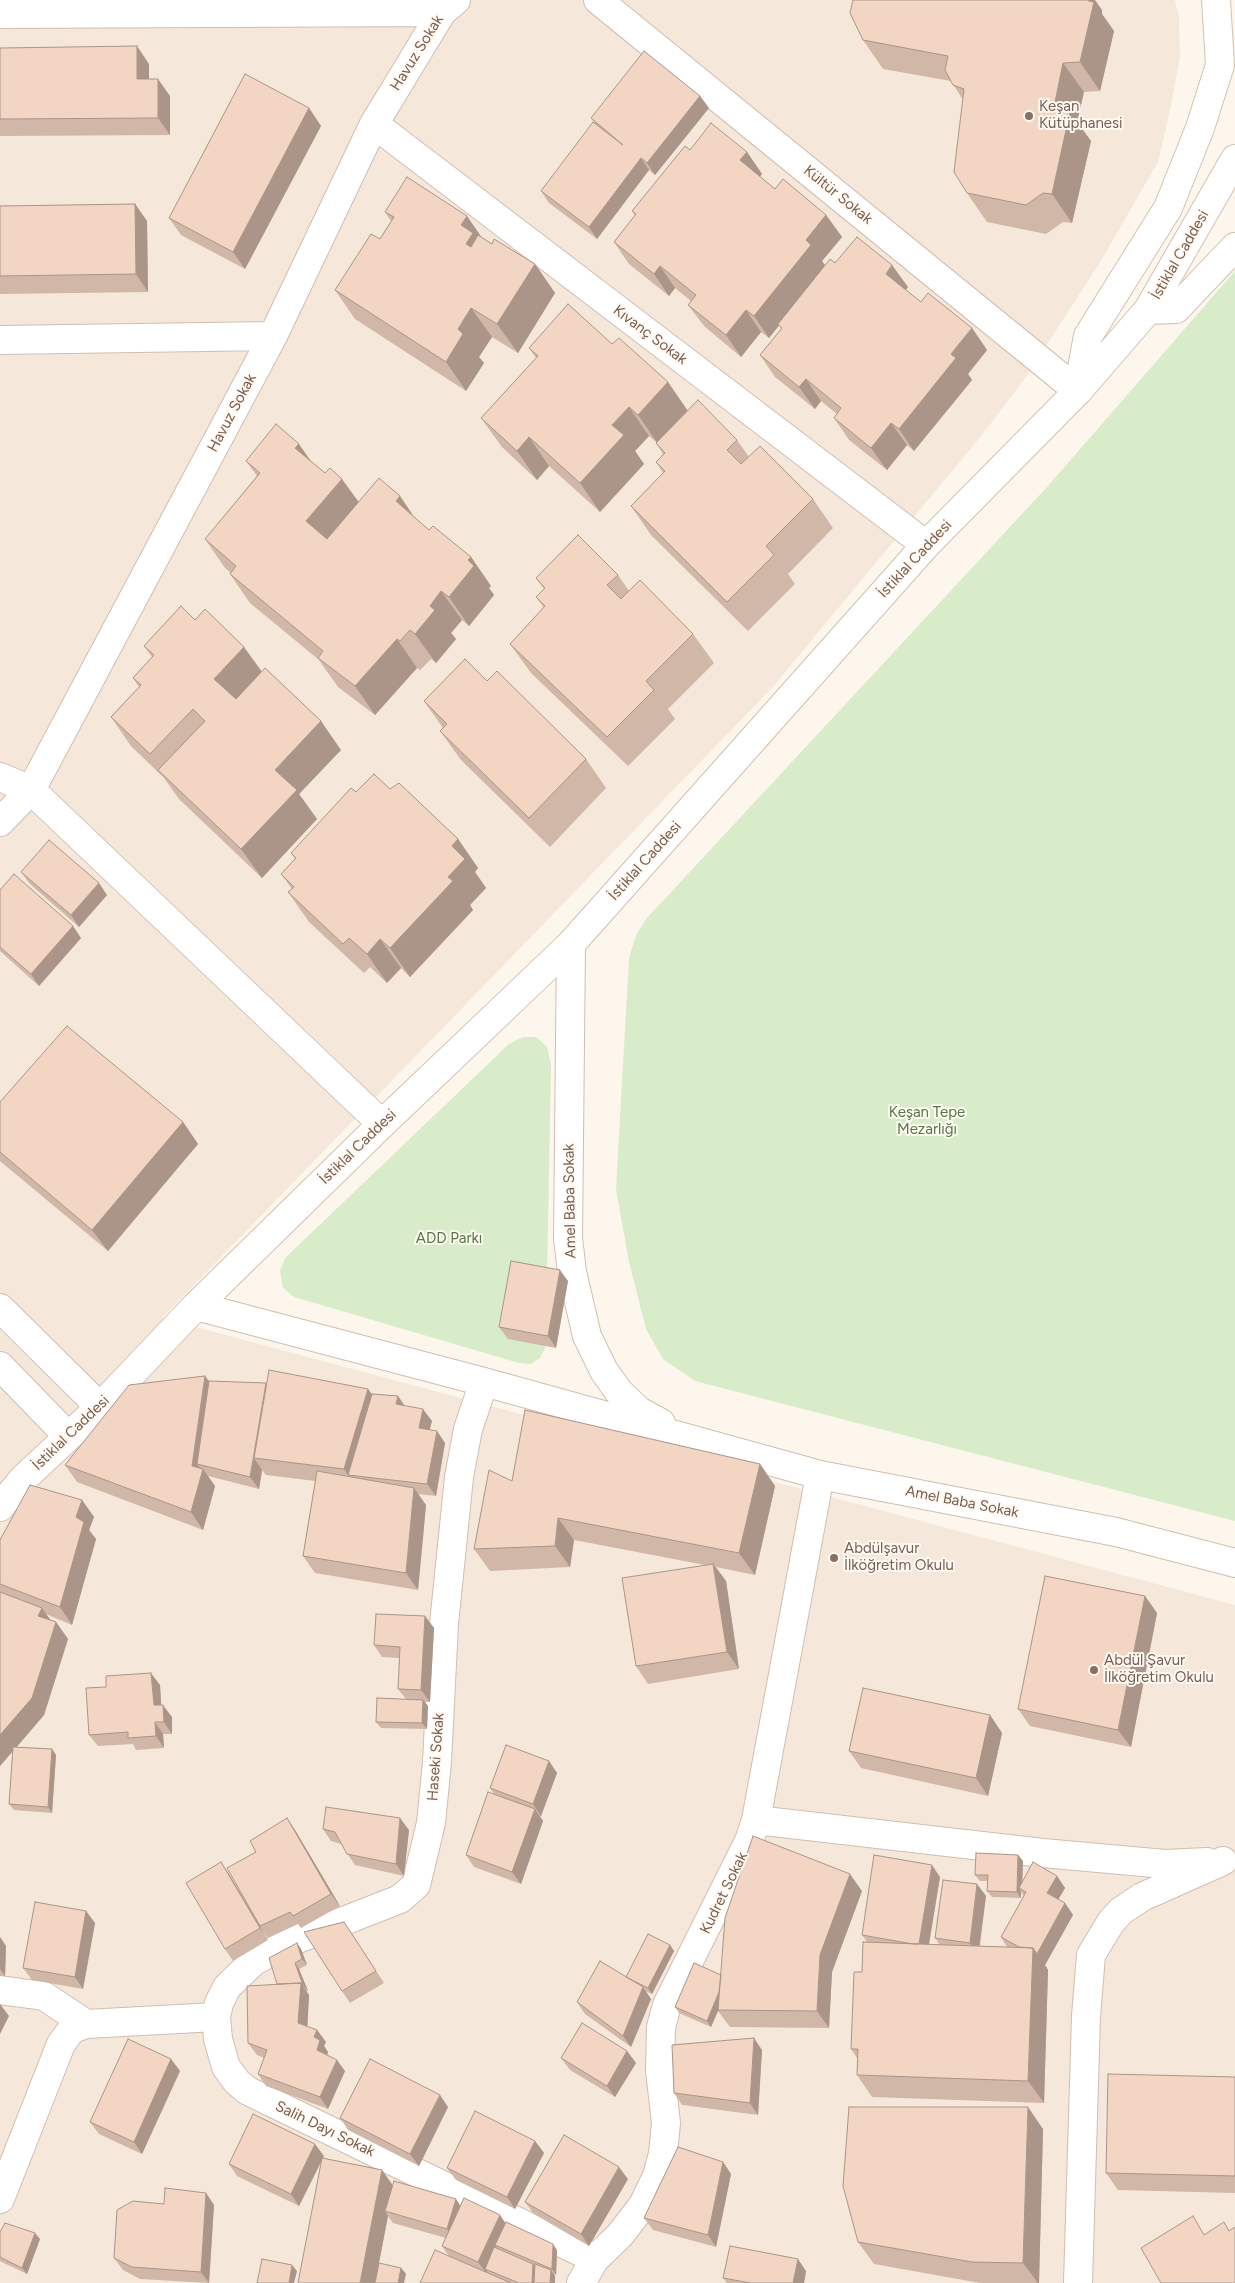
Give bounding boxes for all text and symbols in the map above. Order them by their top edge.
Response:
street label: Havuz Sokak [387,12,447,94]
place label: Keşan Kütüphanesi [1039,98,1122,133]
marker: Keşan Kütüphanesi [1023,110,1035,122]
street label: Kültür Sokak [800,162,876,228]
street label: İstiklal Caddesi [1147,207,1213,303]
street label: Kıvanç Sokak [609,301,691,369]
street label: Havuz Sokak [204,371,260,455]
street label: İstiklal Caddesi [874,516,956,602]
street label: İstiklal Caddesi [605,818,685,904]
park label: Keşan Tepe Mezarlığı [889,1104,965,1139]
street label: İstiklal Caddesi [316,1106,400,1188]
street label: Amel Baba Sokak [560,1143,580,1259]
park label: ADD Parkı [416,1230,482,1248]
street label: İstiklal Caddesi [29,1392,113,1474]
street label: Amel Baba Sokak [904,1482,1020,1522]
place label: Abdülşavur İlköğretim Okulu [844,1540,954,1575]
marker: Abdülşavur İlköğretim Okulu [828,1552,840,1564]
place label: Abdül Şavur İlköğretim Okulu [1104,1652,1214,1687]
marker: Abdül Şavur İlköğretim Okulu [1088,1664,1100,1676]
street label: Haseki Sokak [424,1712,448,1802]
street label: Kudret Sokak [696,1849,752,1937]
street label: Salih Dayı Sokak [272,2097,378,2161]

